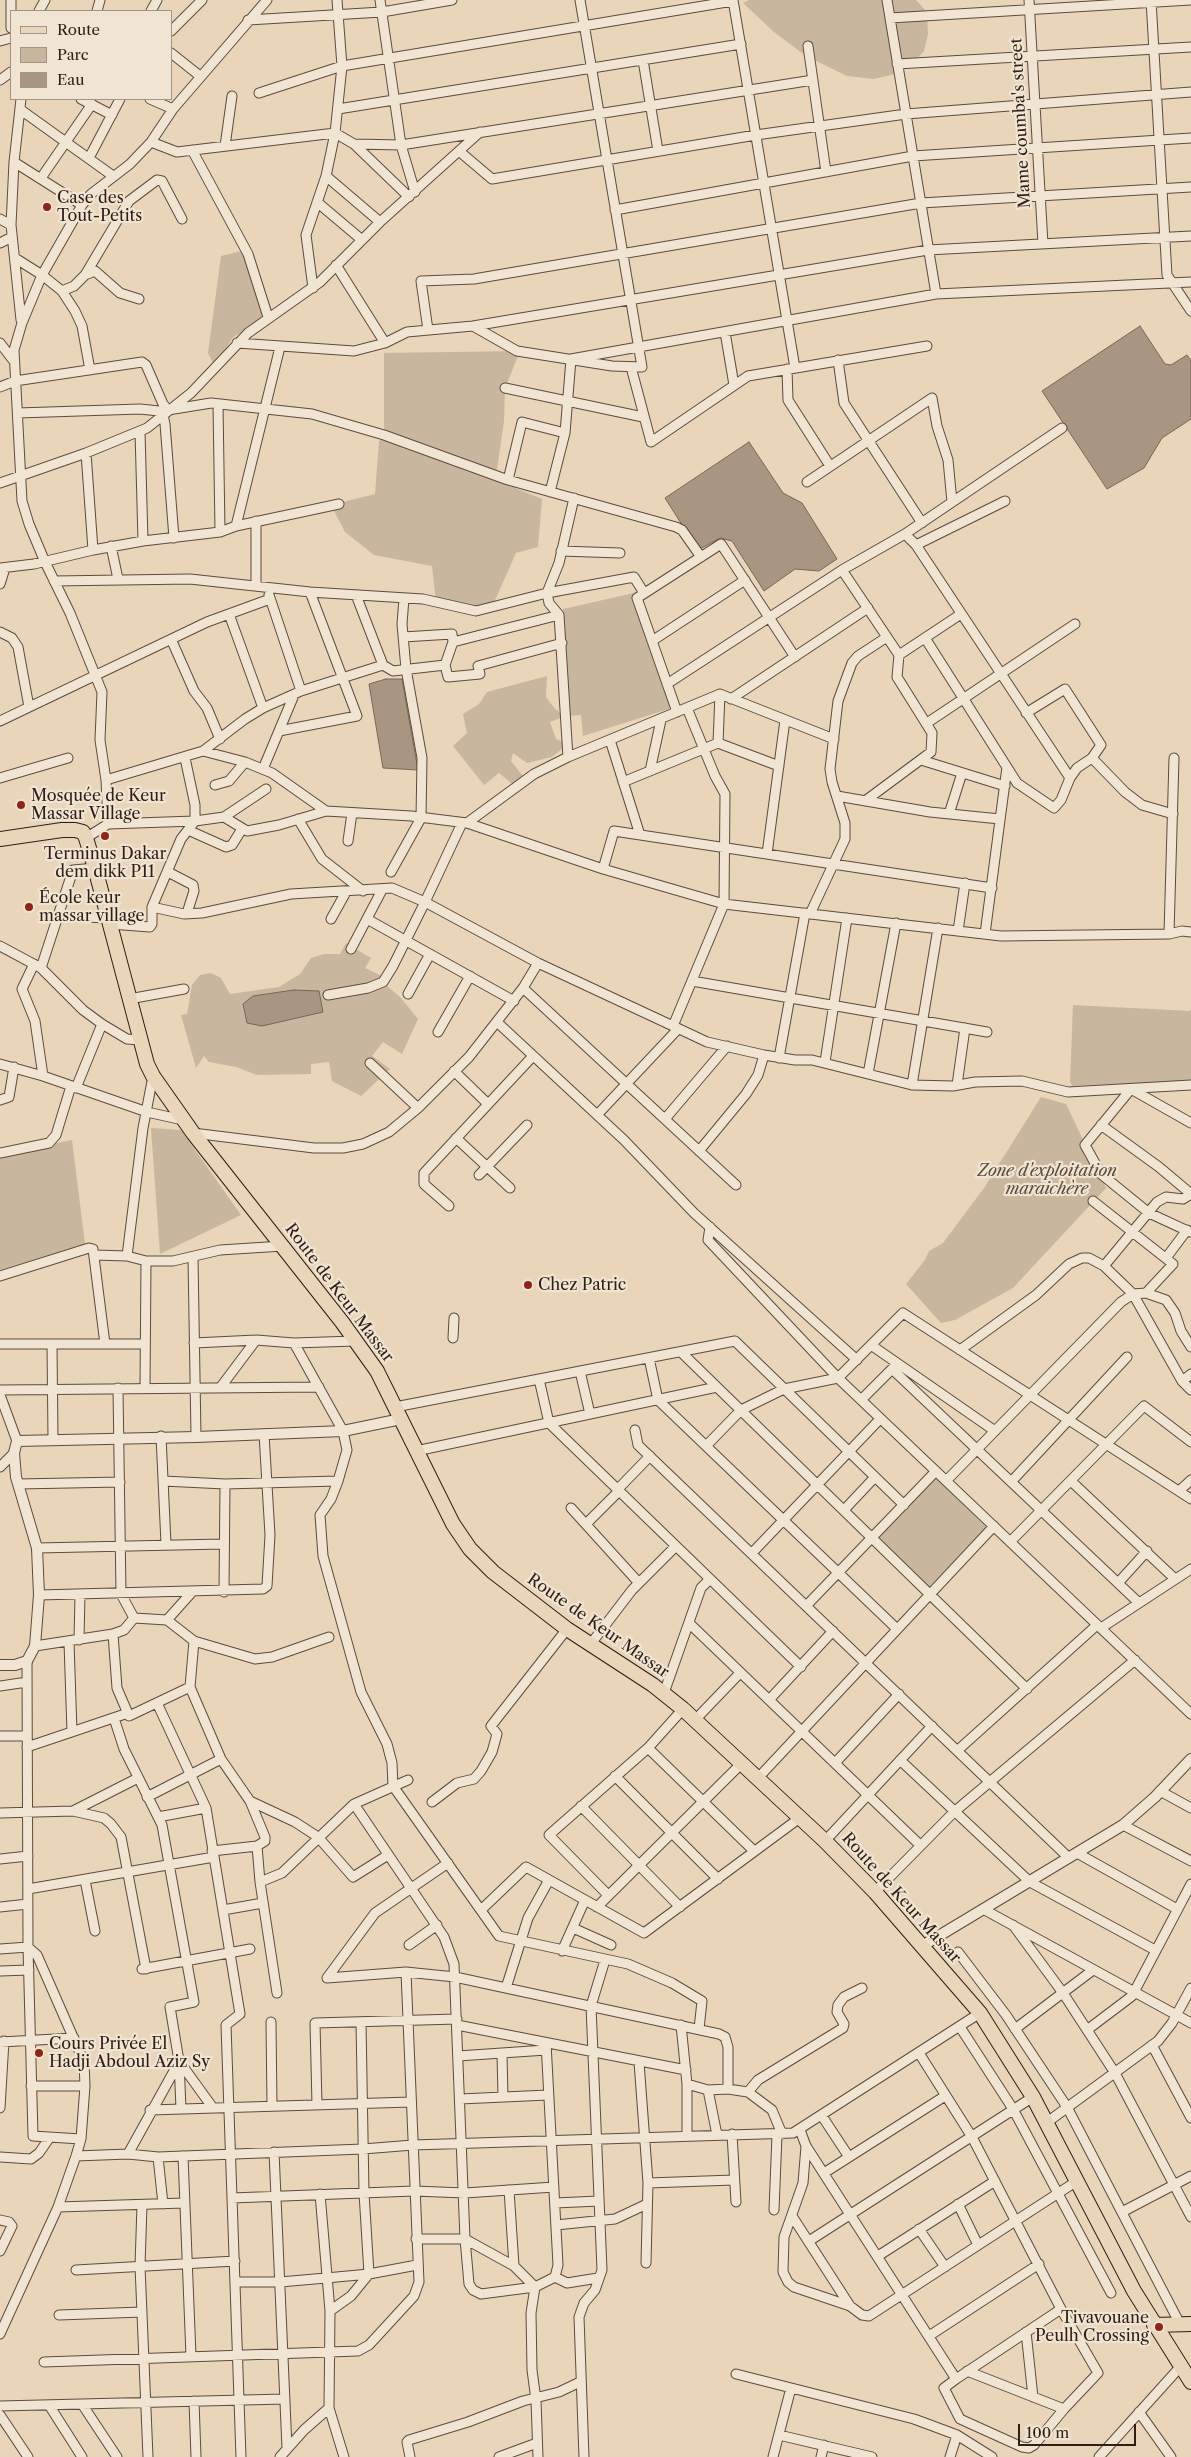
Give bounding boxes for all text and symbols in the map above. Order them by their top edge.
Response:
legend [10,10,172,100]
text: Route [57,20,100,39]
street label: Mame coumba's street [1007,37,1035,209]
text: Parc [57,45,89,64]
text: Eau [57,70,85,89]
place label: Case des Tout-Petits [57,188,142,226]
marker: Case des Tout-Petits [41,201,53,213]
place label: Mosquée de Keur Massar Village [31,786,166,824]
marker: Mosquée de Keur Massar Village [15,799,27,811]
marker: Terminus Dakar dem dikk P11 [99,830,111,842]
place label: Terminus Dakar dem dikk P11 [44,844,166,882]
place label: École keur massar village [39,888,145,926]
marker: École keur massar village [23,901,35,913]
park label: Zone d'exploitation maraichère [977,1161,1117,1199]
street label: Route de Keur Massar [281,1220,397,1366]
place label: Chez Patric [538,1275,626,1295]
marker: Chez Patric [522,1279,534,1291]
street label: Route de Keur Massar [523,1570,673,1682]
street label: Route de Keur Massar [837,1829,965,1967]
place label: Cours Privée El Hadji Abdoul Aziz Sy [49,2034,210,2072]
marker: Cours Privée El Hadji Abdoul Aziz Sy [33,2047,45,2059]
place label: Tivavouane Peulh Crossing [1035,2308,1149,2346]
marker: Tivavouane Peulh Crossing [1153,2321,1165,2333]
scale bar [1021,2414,1138,2446]
text: 100 m [1026,2423,1069,2442]

